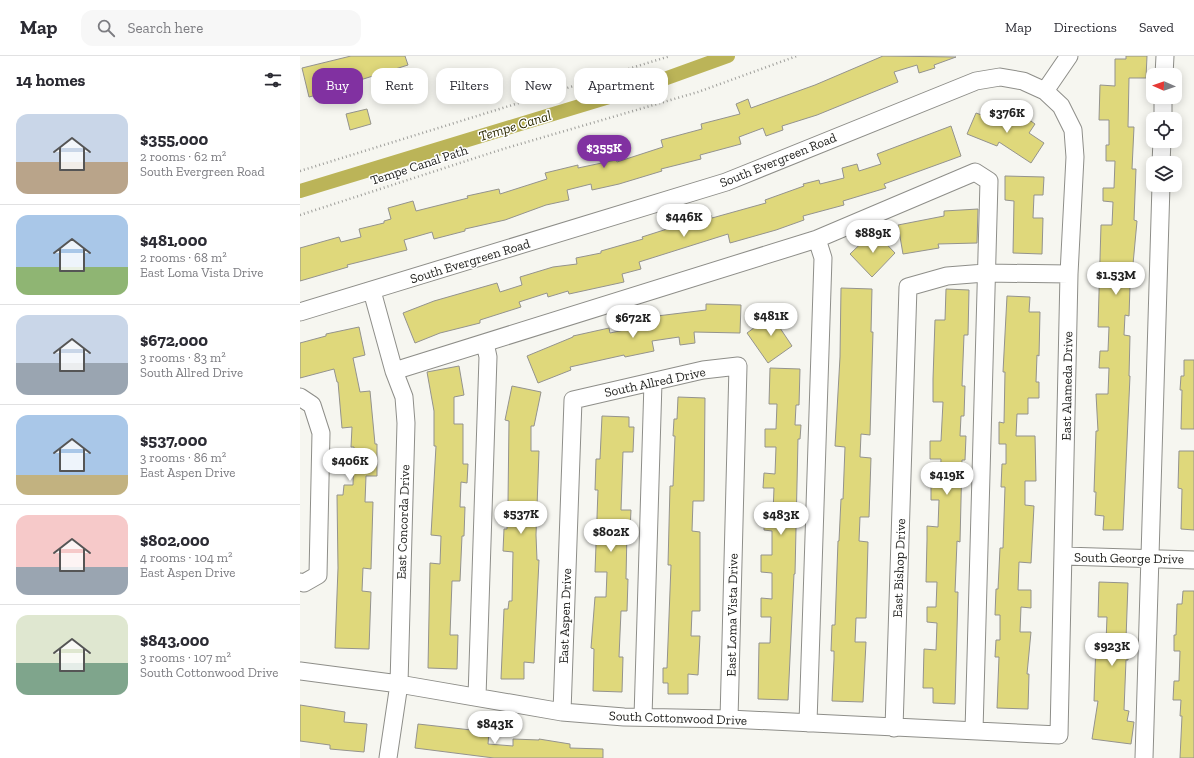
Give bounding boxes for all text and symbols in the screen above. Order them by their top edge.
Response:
search box [81,10,361,46]
text: Map [20,16,57,39]
icon: search [95,17,117,39]
text: Search here [127,19,203,37]
text: Map [1005,19,1032,36]
text: Directions [1054,19,1117,36]
text: Saved [1139,19,1174,36]
chip: Buy [312,68,363,104]
chip: Rent [371,68,428,104]
chip: Filters [436,68,503,104]
chip: New [511,68,566,104]
chip: Apartment [574,68,668,104]
north arrow [1146,68,1182,104]
map controls [1146,68,1182,192]
icon: filters [262,69,284,91]
text: 14 homes [16,70,85,90]
pin: $376K [979,100,1035,134]
text: $376K [989,105,1025,120]
water label: Tempe Canal [477,107,553,145]
button: locate [1146,112,1182,148]
text: $355,000 [140,129,208,149]
icon: home [48,130,96,178]
street label: South Evergreen Road [717,130,839,190]
pin: $355K [576,135,632,169]
text: $355K [586,140,622,155]
street label: Tempe Canal Path [368,142,470,188]
text: 2 rooms · 62 m² [140,149,226,164]
button: layers [1146,156,1182,192]
text: South Evergreen Road [140,164,265,179]
pin: $446K [656,204,712,238]
text: $446K [666,209,702,224]
pin: $889K [845,220,901,254]
text: $889K [855,225,891,240]
text: $481,000 [140,230,207,250]
icon: home [48,231,96,279]
street label: South Evergreen Road [408,236,532,286]
text: 2 rooms · 68 m² [140,250,227,265]
pin: $1.53M [1083,262,1149,296]
text: East Loma Vista Drive [140,265,263,280]
text: $1.53M [1096,267,1136,282]
pin: $481K [743,303,799,337]
pin: $672K [605,305,661,339]
text: $481K [754,308,788,323]
text: $672K [615,310,651,325]
text: $672,000 [140,330,208,350]
icon: home [48,331,96,379]
street label: East Alameda Drive [1059,331,1075,441]
text: 3 rooms · 83 m² [140,350,226,365]
street label: South Allred Drive [603,364,707,400]
text: South Allred Drive [140,365,243,380]
text: $537,000 [140,430,207,450]
icon: home [48,431,96,479]
pin: $406K [322,448,378,482]
text: 3 rooms · 86 m² [140,450,226,465]
text: $406K [331,453,369,468]
pin: $419K [919,462,975,496]
street label: East Concorda Drive [393,464,413,580]
text: East Aspen Drive [140,465,235,480]
text: $419K [930,467,964,482]
pin: $537K [493,501,549,535]
pin: $483K [753,502,809,536]
text: $537K [503,506,539,521]
text: $483K [763,507,799,522]
street label: East Bishop Drive [890,518,908,618]
pin: $802K [583,519,639,553]
text: $802K [593,524,629,539]
text: $802,000 [140,530,210,550]
icon: home [48,531,96,579]
text: 4 rooms · 104 m² [140,550,233,565]
street label: South George Drive [1074,550,1184,566]
street label: East Loma Vista Drive [723,553,741,677]
text: East Aspen Drive [140,565,235,580]
street label: East Aspen Drive [556,568,574,664]
text: $843,000 [140,630,209,650]
icon: home [48,631,96,679]
pin: $923K [1084,633,1140,667]
text: $923K [1094,638,1130,653]
text: 3 rooms · 107 m² [140,650,231,665]
text: South Cottonwood Drive [140,665,278,680]
street label: South Cottonwood Drive [609,708,747,728]
pin: $843K [467,711,523,745]
text: $843K [477,716,513,731]

